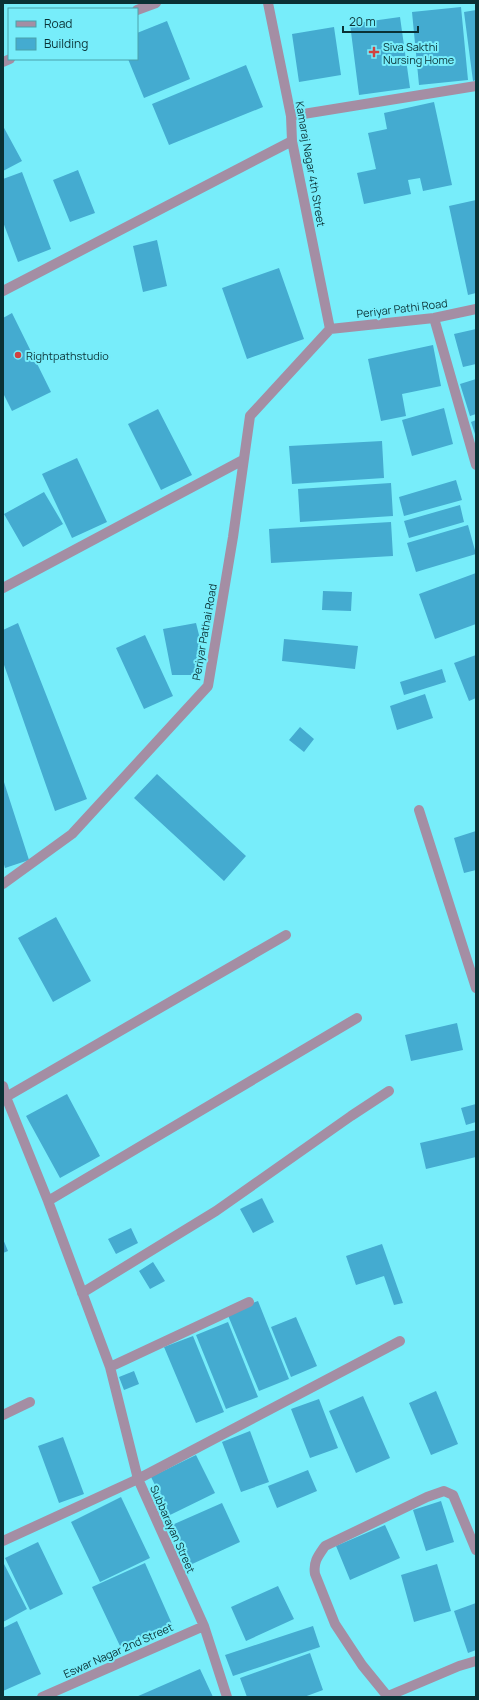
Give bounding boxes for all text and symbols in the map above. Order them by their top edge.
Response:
legend [8,8,138,60]
scale bar [343,8,418,34]
text: 20 m [349,13,376,30]
text: Road [44,15,72,32]
text: Building [44,35,88,52]
place label: Siva Sakthi Nursing Home [383,39,455,67]
marker: Siva Sakthi Nursing Home [368,46,380,58]
street label: Kamaraj Nagar 4th Street [293,100,329,228]
street label: Periyar Pathi Road [356,295,448,321]
place label: Rightpathstudio [26,348,109,363]
marker: Rightpathstudio [13,350,23,360]
street label: Periyar Pathai Road [188,583,220,681]
street label: Subbarayan Street [147,1483,199,1575]
street label: Eswar Nagar 2nd Street [61,1619,175,1681]

